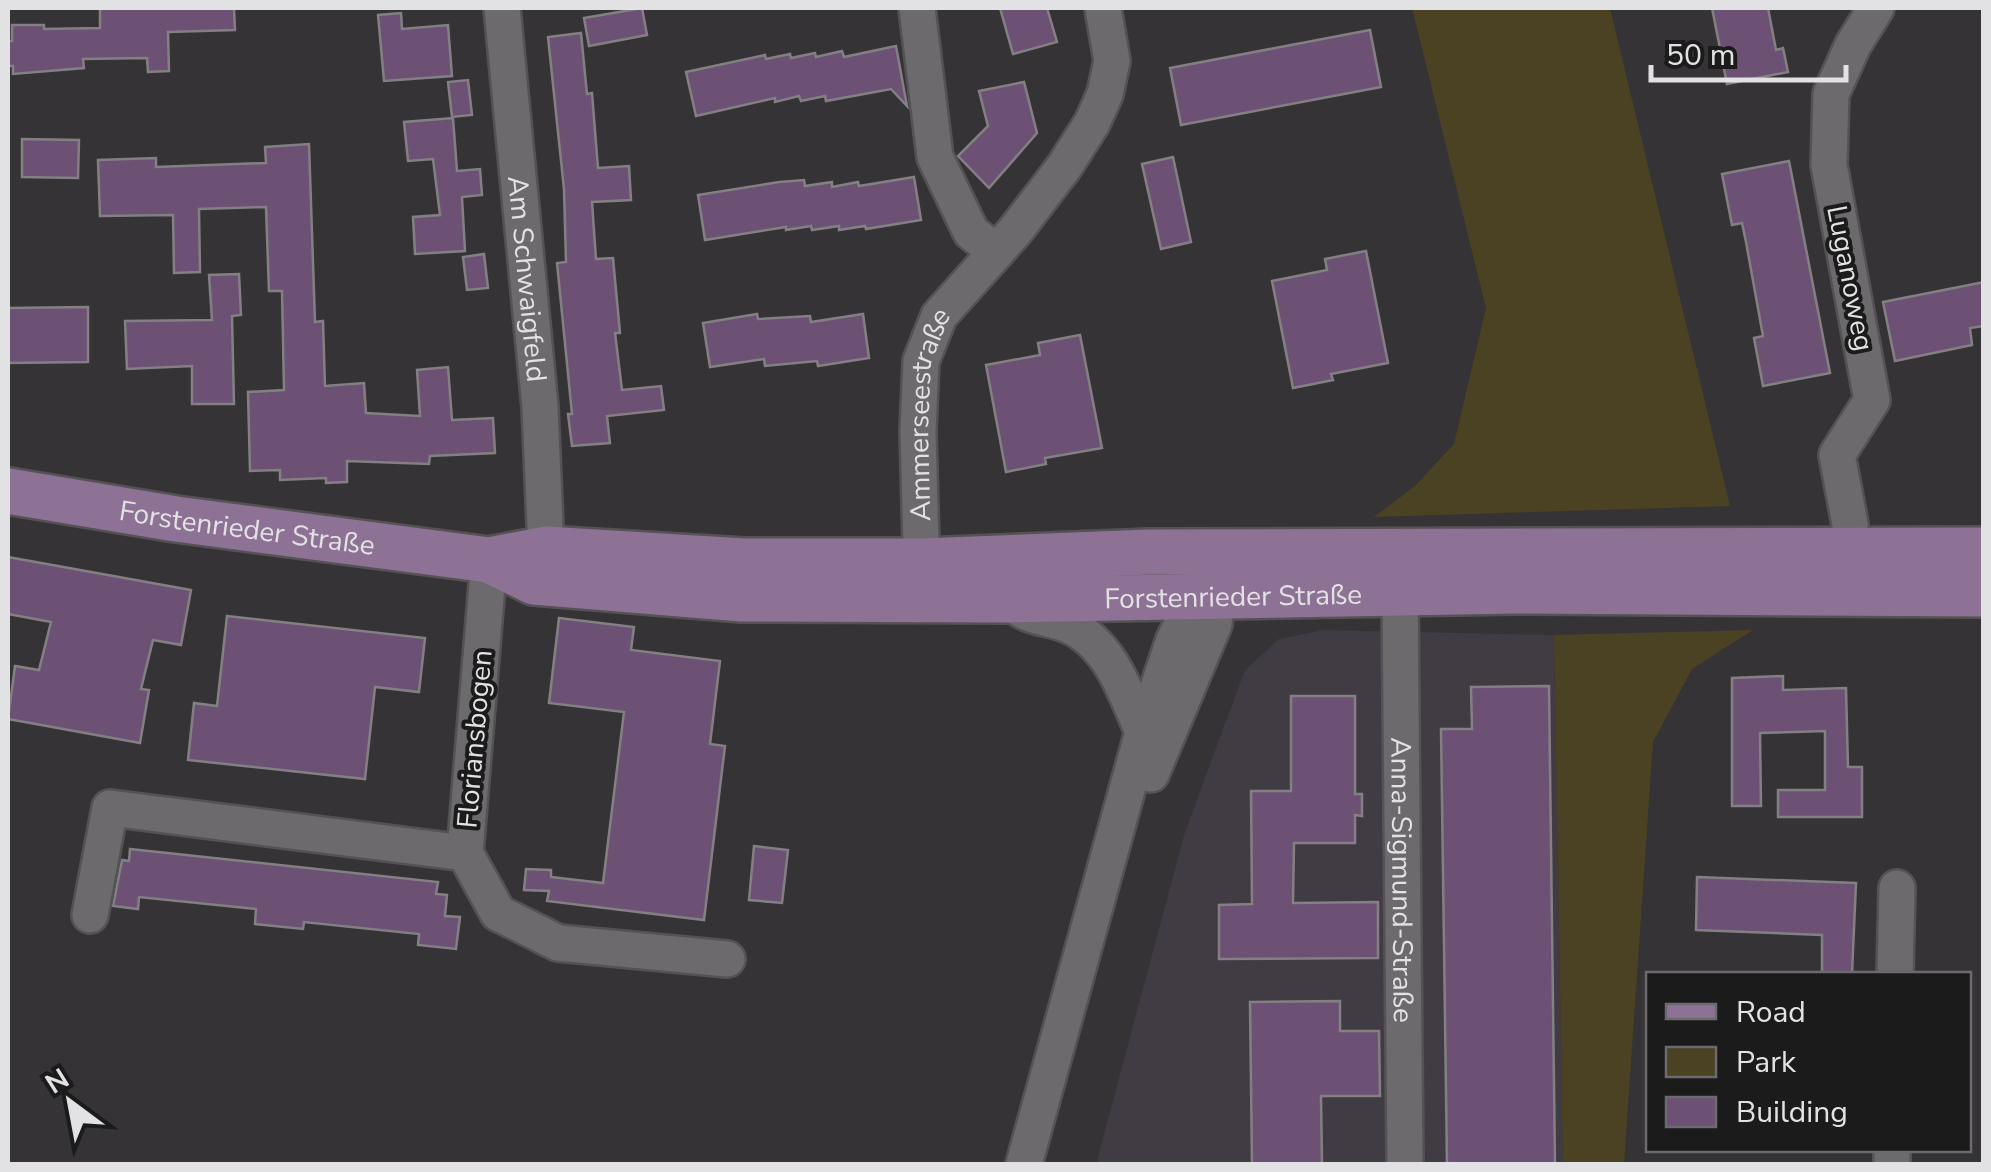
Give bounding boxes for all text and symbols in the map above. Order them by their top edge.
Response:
scale bar [1651,20,1846,82]
text: 50 m [1666,35,1735,76]
street label: Am Schwaigfeld [498,174,556,384]
street label: Luganoweg [1817,202,1883,354]
street label: Ammerseestraße [900,298,959,522]
street label: Forstenrieder Straße [116,492,377,565]
street label: Forstenrieder Straße [1104,576,1362,618]
street label: Floriansbogen [448,648,502,830]
street label: Anna-Sigmund-Straße [1381,737,1422,1023]
legend [1646,972,1971,1152]
text: Road [1736,992,1806,1033]
text: Park [1736,1042,1797,1083]
north arrow [20,1052,120,1152]
text: N [38,1060,76,1103]
text: Building [1736,1092,1848,1133]

